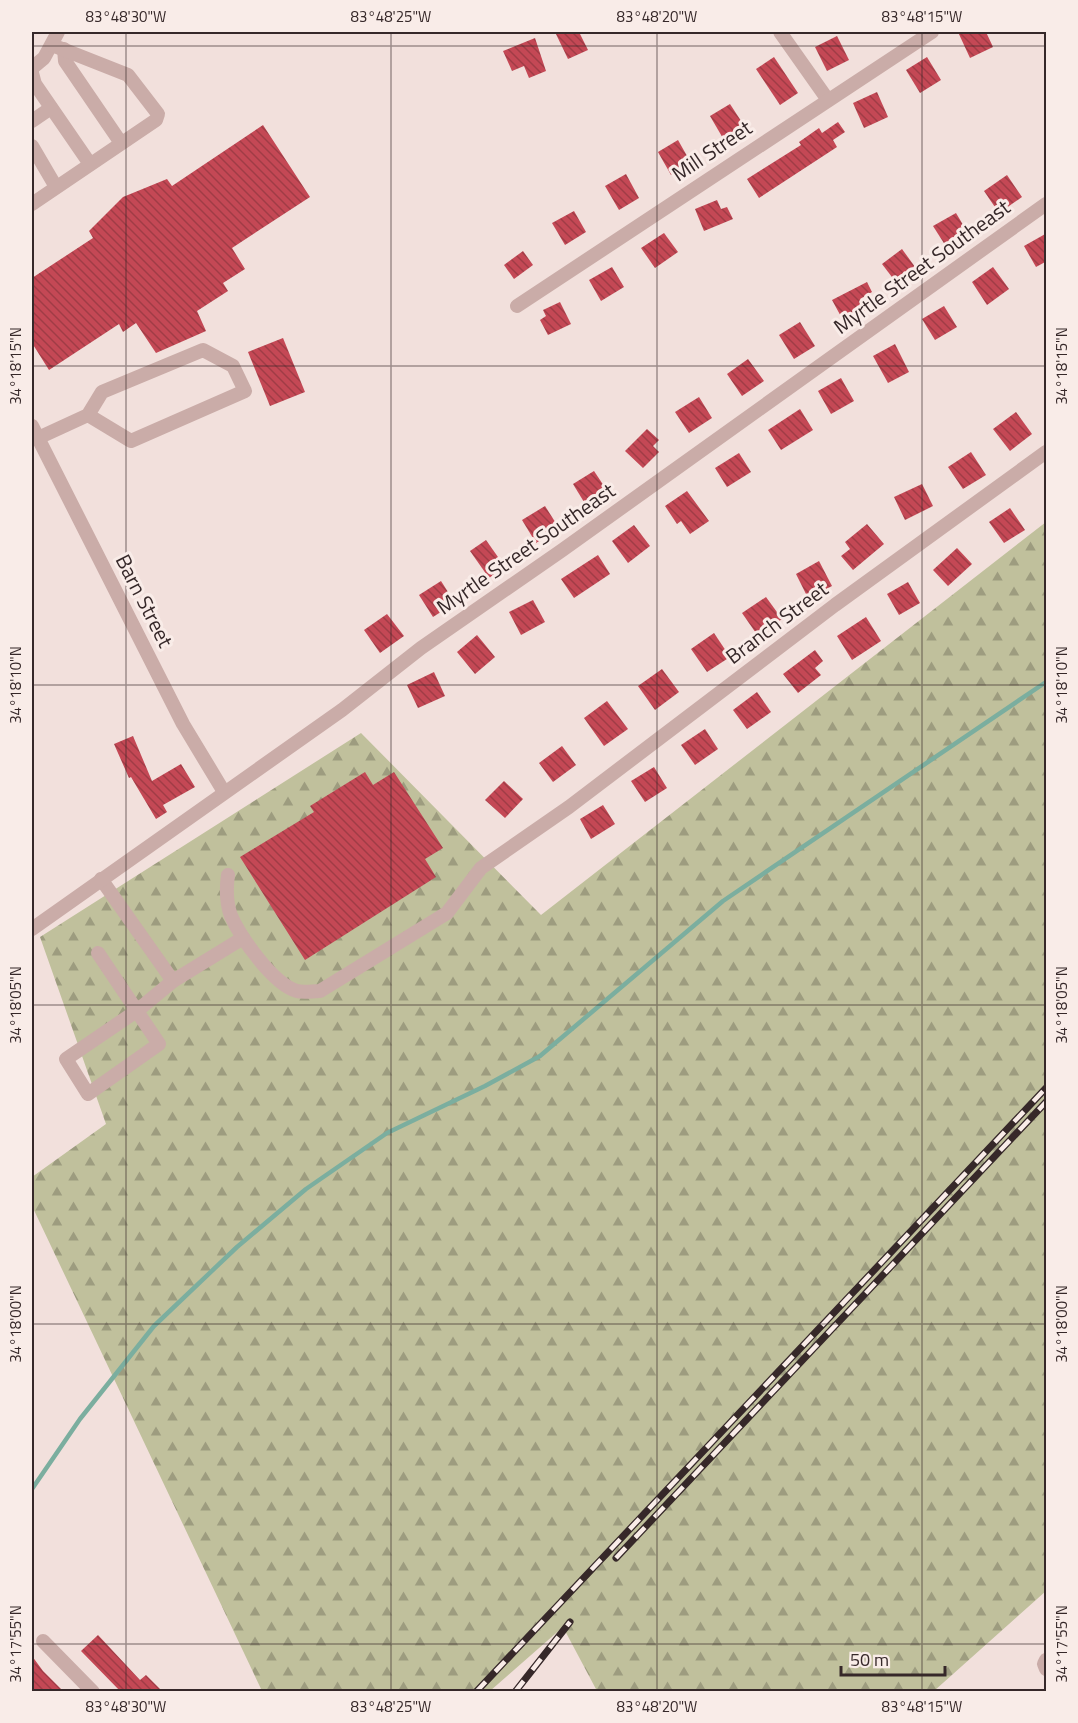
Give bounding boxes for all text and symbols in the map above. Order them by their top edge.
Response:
text: 83°48'30"W [86,5,166,28]
text: 83°48'25"W [351,5,431,28]
text: 83°48'20"W [617,5,697,28]
text: 83°48'15"W [882,5,962,28]
street label: Mill Street [665,111,759,189]
street label: Myrtle Street Southeast [826,191,1017,341]
text: 34°18'15"N [4,327,27,405]
text: 34°18'15"N [1050,327,1073,405]
street label: Myrtle Street Southeast [430,474,622,622]
street label: Barn Street [108,548,182,653]
street label: Branch Street [718,573,835,671]
text: 34°18'10"N [4,646,27,724]
text: 34°18'10"N [1050,646,1073,724]
text: 34°18'05"N [4,966,27,1044]
text: 34°18'05"N [1050,966,1073,1044]
text: 34°18'00"N [4,1285,27,1363]
text: 34°18'00"N [1050,1285,1073,1363]
text: 34°17'55"N [4,1605,27,1683]
text: 34°17'55"N [1050,1605,1073,1683]
scale bar [841,1639,944,1677]
text: 50 m [850,1646,889,1673]
text: 83°48'30"W [86,1695,166,1718]
text: 83°48'25"W [351,1695,431,1718]
text: 83°48'20"W [617,1695,697,1718]
text: 83°48'15"W [882,1695,962,1718]

